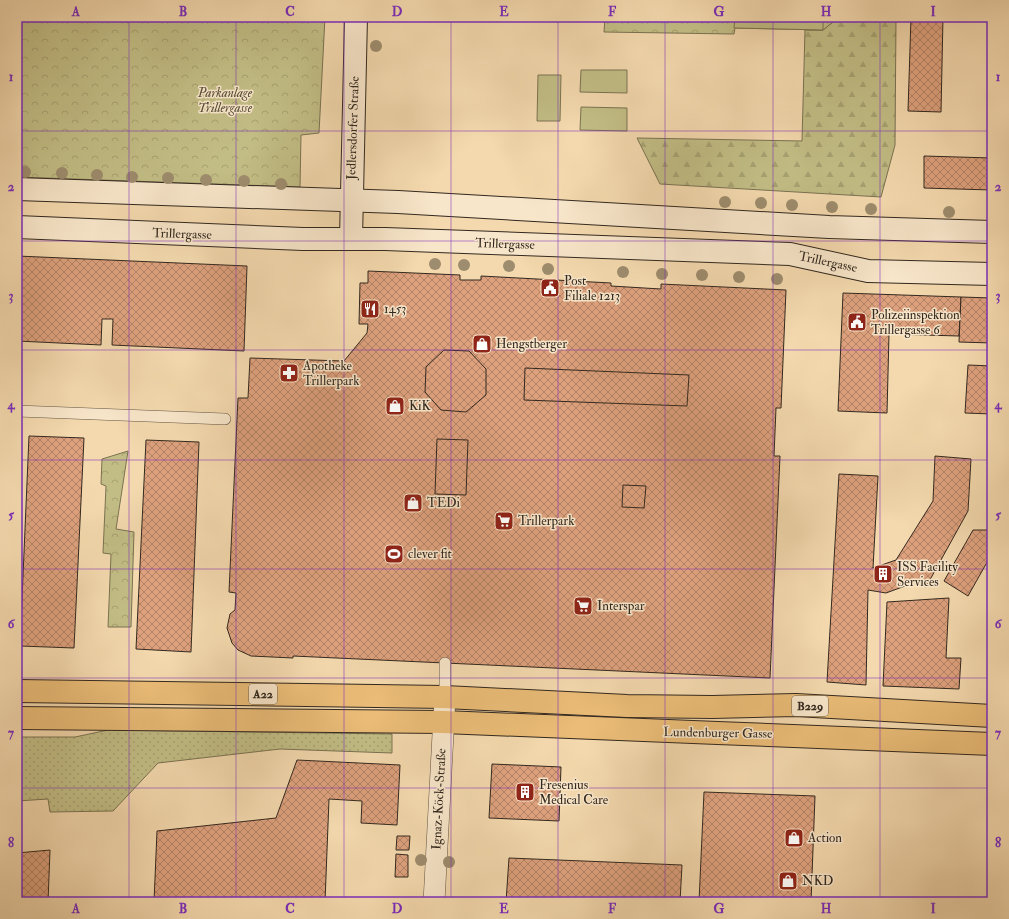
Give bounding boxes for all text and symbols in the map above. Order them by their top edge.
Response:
text: A [71,4,81,20]
text: B [179,4,187,20]
text: C [285,4,295,20]
text: D [392,4,403,20]
text: E [499,4,509,20]
text: F [608,4,617,20]
text: G [714,4,725,20]
text: H [821,4,832,20]
text: I [930,4,936,20]
text: 1 [9,69,14,85]
text: 1 [996,69,1001,85]
street label: Jedlersdorfer Straße [343,75,363,181]
park label: Parkanlage Trillergasse [197,85,253,116]
text: 2 [8,179,15,195]
text: 2 [995,179,1002,195]
street label: Trillergasse [152,225,213,243]
street label: Trillergasse [475,235,536,253]
street label: Trillergasse [797,248,859,276]
place label: Post Filiale 1213 [564,273,620,304]
public building icon: Post Filiale 1213 [539,277,561,299]
text: 3 [9,288,14,304]
text: 3 [996,288,1001,304]
restaurant icon: 1453 [359,298,381,320]
place label: 1453 [384,301,406,317]
place label: Polizeiinspektion Trillergasse 6 [871,307,960,338]
public building icon: Polizeiinspektion Trillergasse 6 [846,311,868,333]
shop icon: Hengstberger [471,333,493,355]
place label: Hengstberger [496,336,567,352]
place label: Apotheke Trillerpark [302,358,360,390]
pharmacy icon: Apotheke Trillerpark [278,362,300,384]
shop icon: KiK [384,395,406,417]
text: 4 [6,397,15,413]
text: 4 [993,397,1002,413]
place label: KiK [409,398,432,414]
shop icon: TEDi [402,492,424,514]
place label: TEDi [427,495,461,511]
text: 5 [8,507,14,523]
text: 5 [995,507,1001,523]
supermarket icon: Trillerpark [493,510,515,532]
place label: Trillerpark [518,513,575,530]
sports icon: clever fit [383,543,405,565]
place label: clever fit [408,546,452,562]
place label: ISS Facility Services [897,559,958,590]
building icon: ISS Facility Services [872,563,894,585]
supermarket icon: Interspar [572,595,594,617]
place label: Interspar [597,598,645,615]
text: 6 [8,616,16,632]
text: 6 [995,616,1003,632]
road number: A22 [249,684,277,704]
road number: B229 [792,696,828,716]
street label: Lundenburger Gasse [663,724,773,742]
text: 7 [8,725,15,741]
text: 7 [995,725,1002,741]
street label: Ignaz-Köck-Straße [428,747,450,850]
place label: Fresenius Medical Care [539,777,609,808]
building icon: Fresenius Medical Care [514,781,536,803]
shop icon: Action [783,827,805,849]
place label: Action [807,830,842,846]
text: 8 [8,835,14,851]
text: 8 [995,835,1001,851]
shop icon: NKD [777,870,799,892]
place label: NKD [802,873,833,889]
text: A [71,901,81,917]
text: B [179,901,187,917]
text: C [285,901,295,917]
text: D [392,901,403,917]
text: E [499,901,509,917]
text: F [608,901,617,917]
text: G [714,901,725,917]
text: H [821,901,832,917]
text: I [930,901,936,917]

